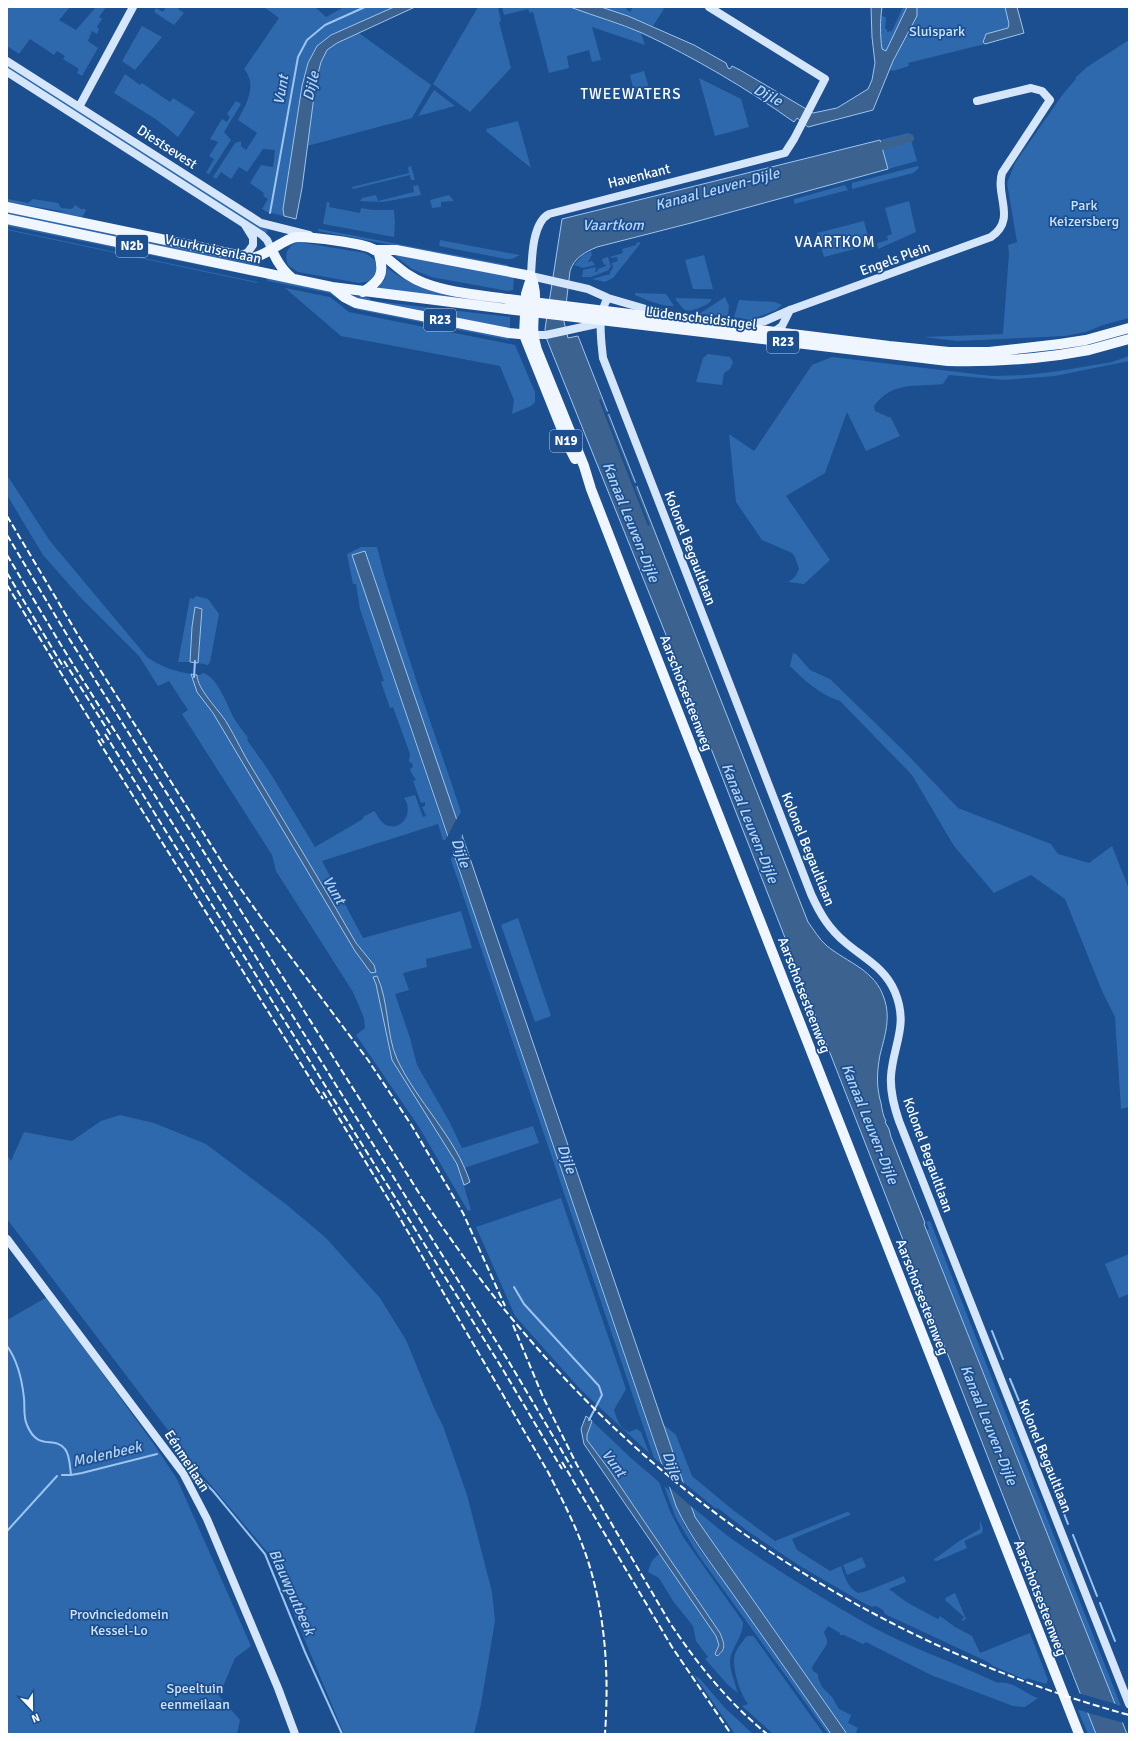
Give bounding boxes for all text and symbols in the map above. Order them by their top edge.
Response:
park label: Sluispark [909,23,965,40]
water label: Dijle [299,68,323,103]
water label: Vunt [270,72,293,106]
water label: Dijle [751,80,787,111]
district label: TWEEWATERS [581,85,681,103]
street label: Diestsevest [134,121,200,173]
street label: Havenkant [606,160,672,192]
water label: Kanaal Leuven-Dijle [653,163,783,214]
park label: Park Keizersberg [1049,197,1119,230]
water label: Vaartkom [582,216,645,234]
street label: Vuurkruisenlaan [163,230,263,268]
district label: VAARTKOM [794,233,876,251]
road number: N2b [116,235,148,257]
street label: Engels Plein [857,238,933,280]
street label: Lüdenscheidsingel [645,303,757,333]
road number: R23 [424,309,456,331]
road number: R23 [767,331,799,353]
road number: N19 [550,430,582,452]
water label: Kanaal Leuven-Dijle [599,459,664,586]
street label: Kolonel Begaultlaan [660,489,720,607]
street label: Aarschotsesteenweg [656,633,716,753]
water label: Kanaal Leuven-Dijle [718,760,783,887]
street label: Kolonel Begaultlaan [777,790,839,908]
water label: Dijle [448,836,475,871]
water label: Vunt [319,873,350,909]
street label: Aarschotsesteenweg [774,935,834,1055]
water label: Kanaal Leuven-Dijle [838,1061,903,1188]
street label: Kolonel Begaultlaan [899,1095,957,1215]
water label: Dijle [554,1142,581,1177]
street label: Aarschotsesteenweg [892,1237,952,1357]
water label: Kanaal Leuven-Dijle [957,1362,1022,1489]
street label: Kolonel Begaultlaan [1014,1397,1076,1515]
street label: Eénmeilaan [161,1427,213,1495]
water label: Molenbeek [71,1437,145,1471]
water label: Vunt [598,1446,631,1482]
water label: Dijle [659,1449,686,1484]
street label: Aarschotsesteenweg [1010,1538,1070,1658]
water label: Blauwputbeek [265,1546,320,1639]
park label: Provinciedomein Kessel-Lo [69,1606,169,1639]
park label: Speeltuin eenmeilaan [160,1680,230,1713]
north arrow [12,1689,52,1729]
text: N [30,1710,42,1725]

